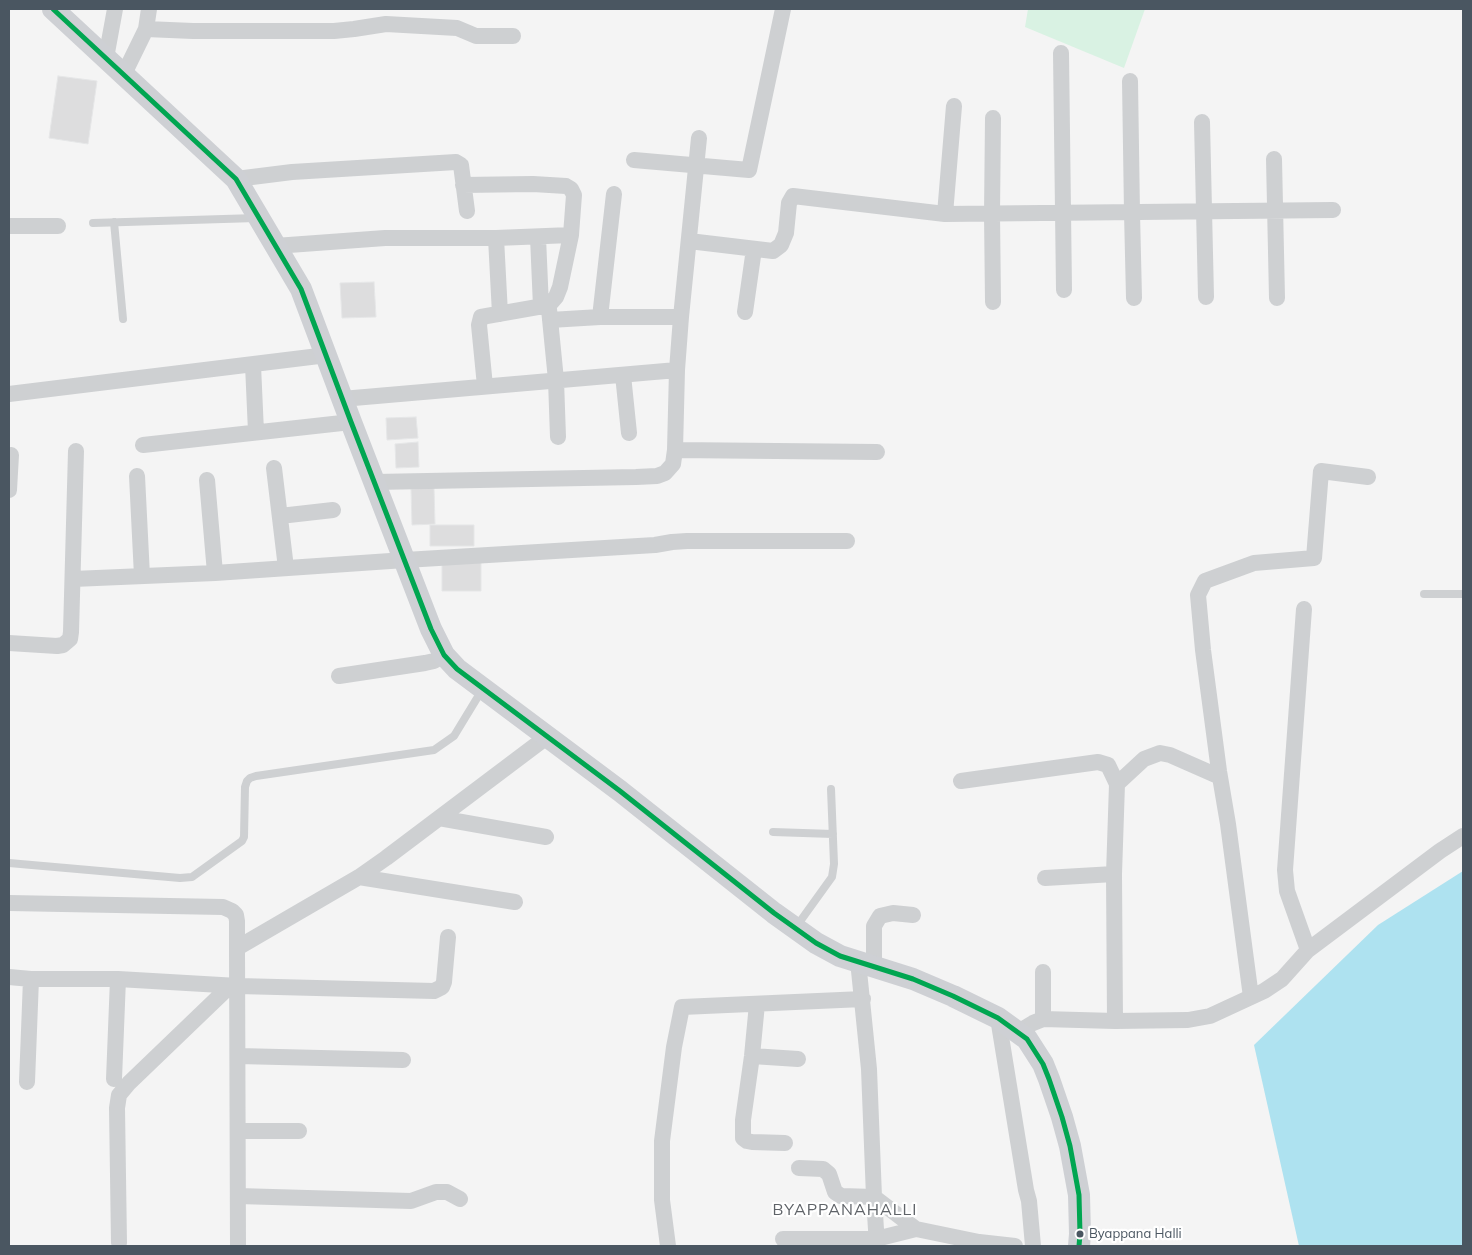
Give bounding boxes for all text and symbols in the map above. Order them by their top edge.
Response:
district label: BYAPPANAHALLI [771,1200,919,1220]
place label: Byappana Halli [1089,1226,1182,1242]
marker: Byappana Halli [1075,1229,1085,1239]

